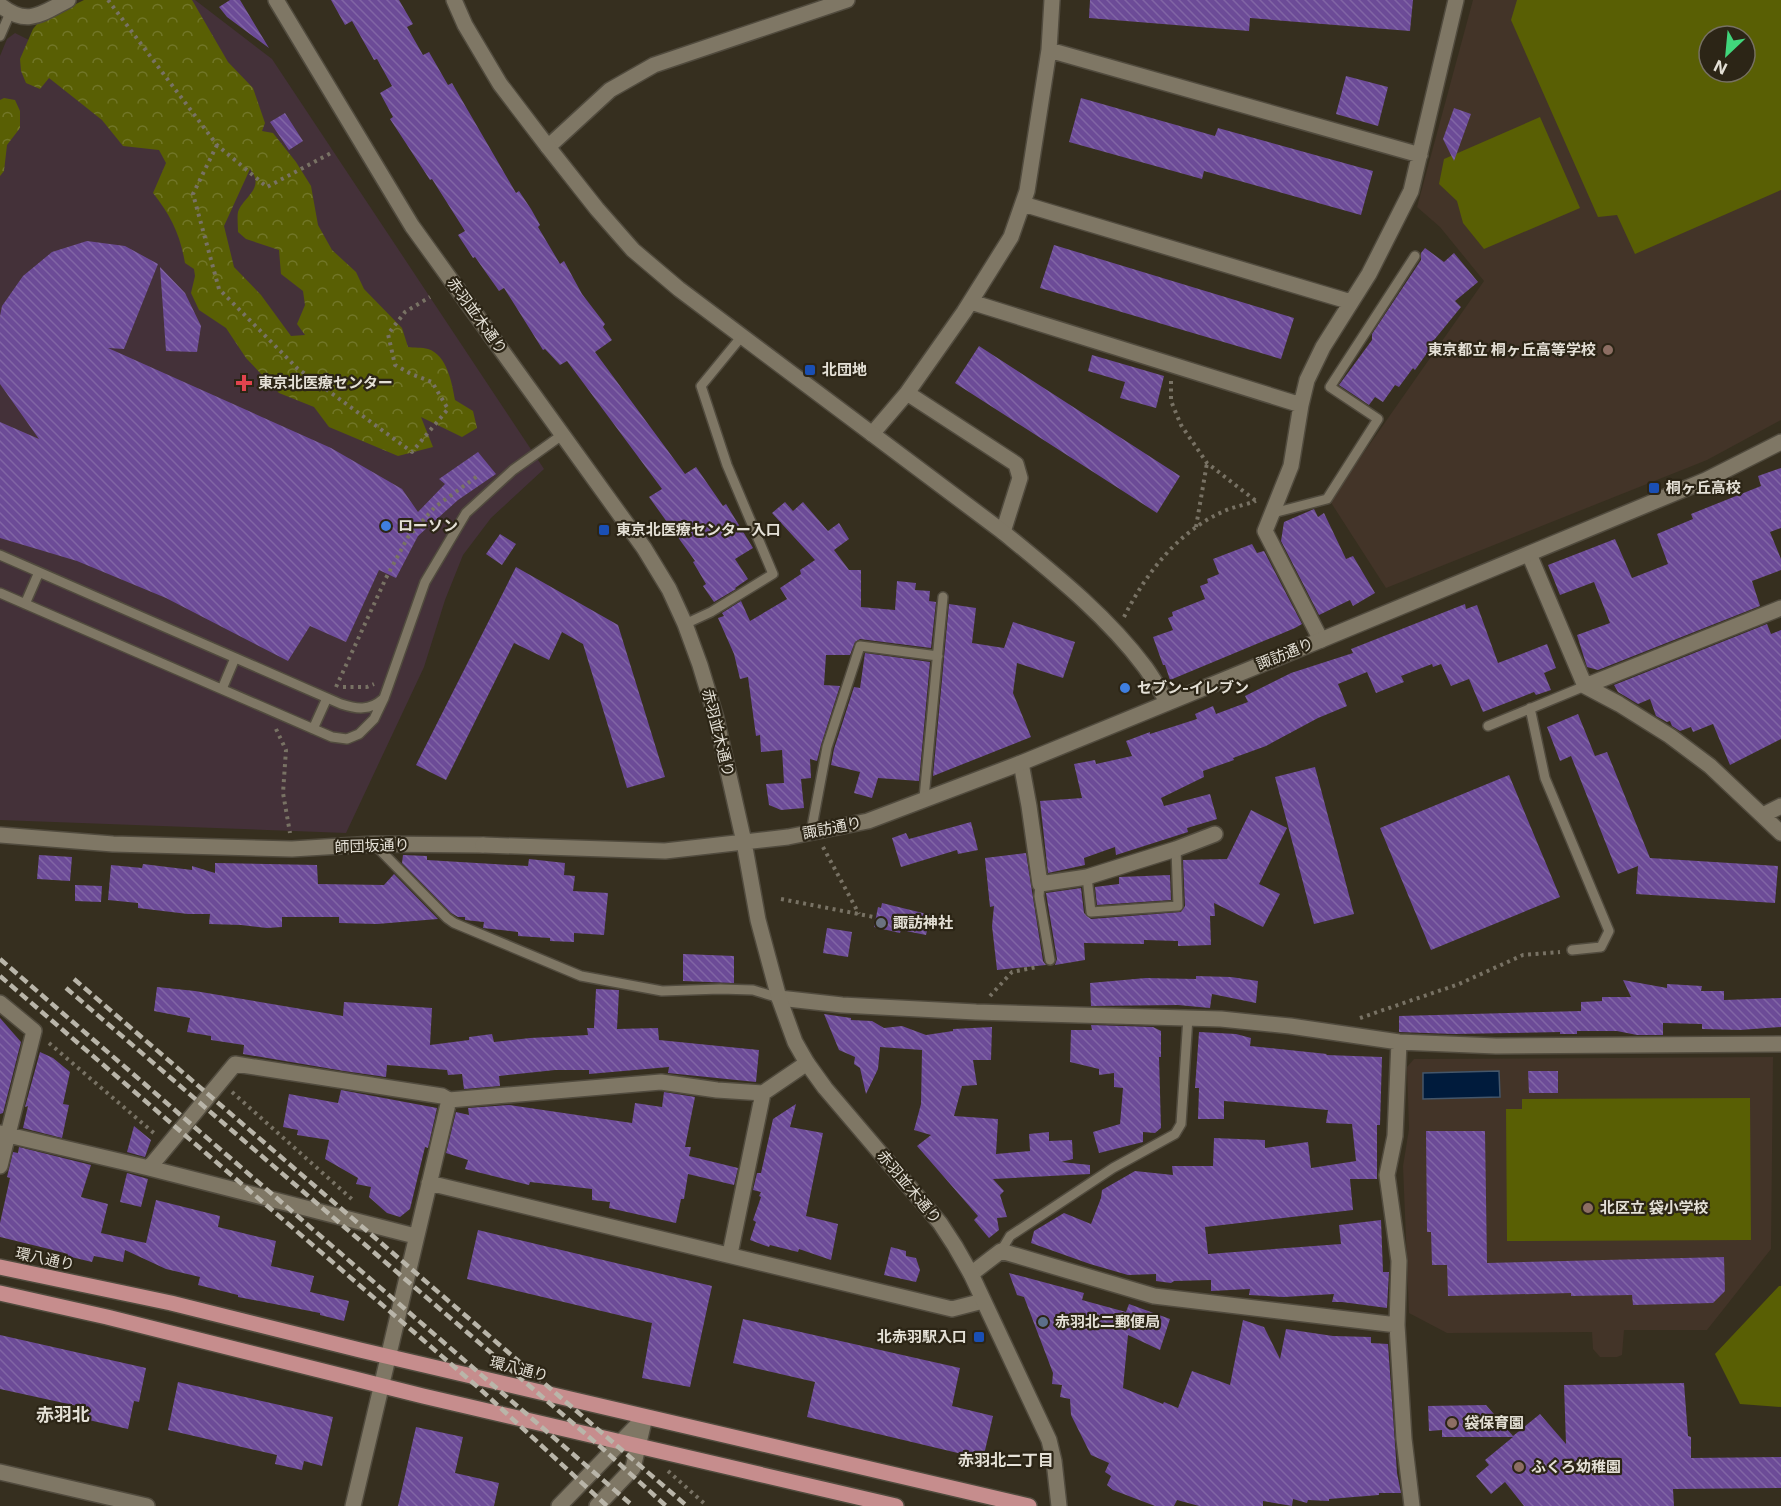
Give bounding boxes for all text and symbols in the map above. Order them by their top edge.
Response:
north arrow [1697,24,1757,84]
text: N [1711,56,1730,79]
street label: 赤羽並木通り [443,274,512,358]
place label: 東京都立 桐ヶ丘高等学校 [1427,340,1596,359]
marker: 東京都立 桐ヶ丘高等学校 [1601,343,1615,357]
place label: 北団地 [822,360,867,379]
marker: 北団地 [803,363,817,377]
place label: 東京北医療センター [258,373,393,392]
marker: 東京北医療センター [235,374,253,392]
place label: 桐ヶ丘高校 [1666,478,1741,497]
marker: 桐ヶ丘高校 [1647,481,1661,495]
place label: ローソン [398,516,458,535]
marker: ローソン [379,519,393,533]
place label: 東京北医療センター入口 [616,520,781,539]
marker: 東京北医療センター入口 [597,523,611,537]
street label: 諏訪通り [1253,633,1316,674]
place label: セブン-イレブン [1137,678,1249,697]
marker: セブン-イレブン [1118,681,1132,695]
street label: 赤羽並木通り [698,687,739,779]
street label: 諏訪通り [801,812,863,843]
street label: 師団坂通り [334,835,410,856]
place label: 諏訪神社 [893,913,953,932]
marker: 諏訪神社 [874,916,888,930]
street label: 赤羽並木通り [873,1146,946,1227]
place label: 北区立 袋小学校 [1600,1198,1709,1217]
marker: 北区立 袋小学校 [1581,1201,1595,1215]
street label: 環八通り [14,1243,76,1274]
place label: 赤羽北二郵便局 [1055,1312,1160,1331]
marker: 赤羽北二郵便局 [1036,1315,1050,1329]
place label: 北赤羽駅入口 [877,1327,967,1346]
marker: 北赤羽駅入口 [972,1330,986,1344]
street label: 環八通り [488,1352,551,1385]
district label: 赤羽北 [36,1404,90,1425]
place label: 袋保育園 [1464,1413,1524,1432]
marker: 袋保育園 [1445,1416,1459,1430]
district label: 赤羽北二丁目 [958,1450,1054,1470]
place label: ふくろ幼稚園 [1531,1457,1621,1476]
marker: ふくろ幼稚園 [1512,1460,1526,1474]

